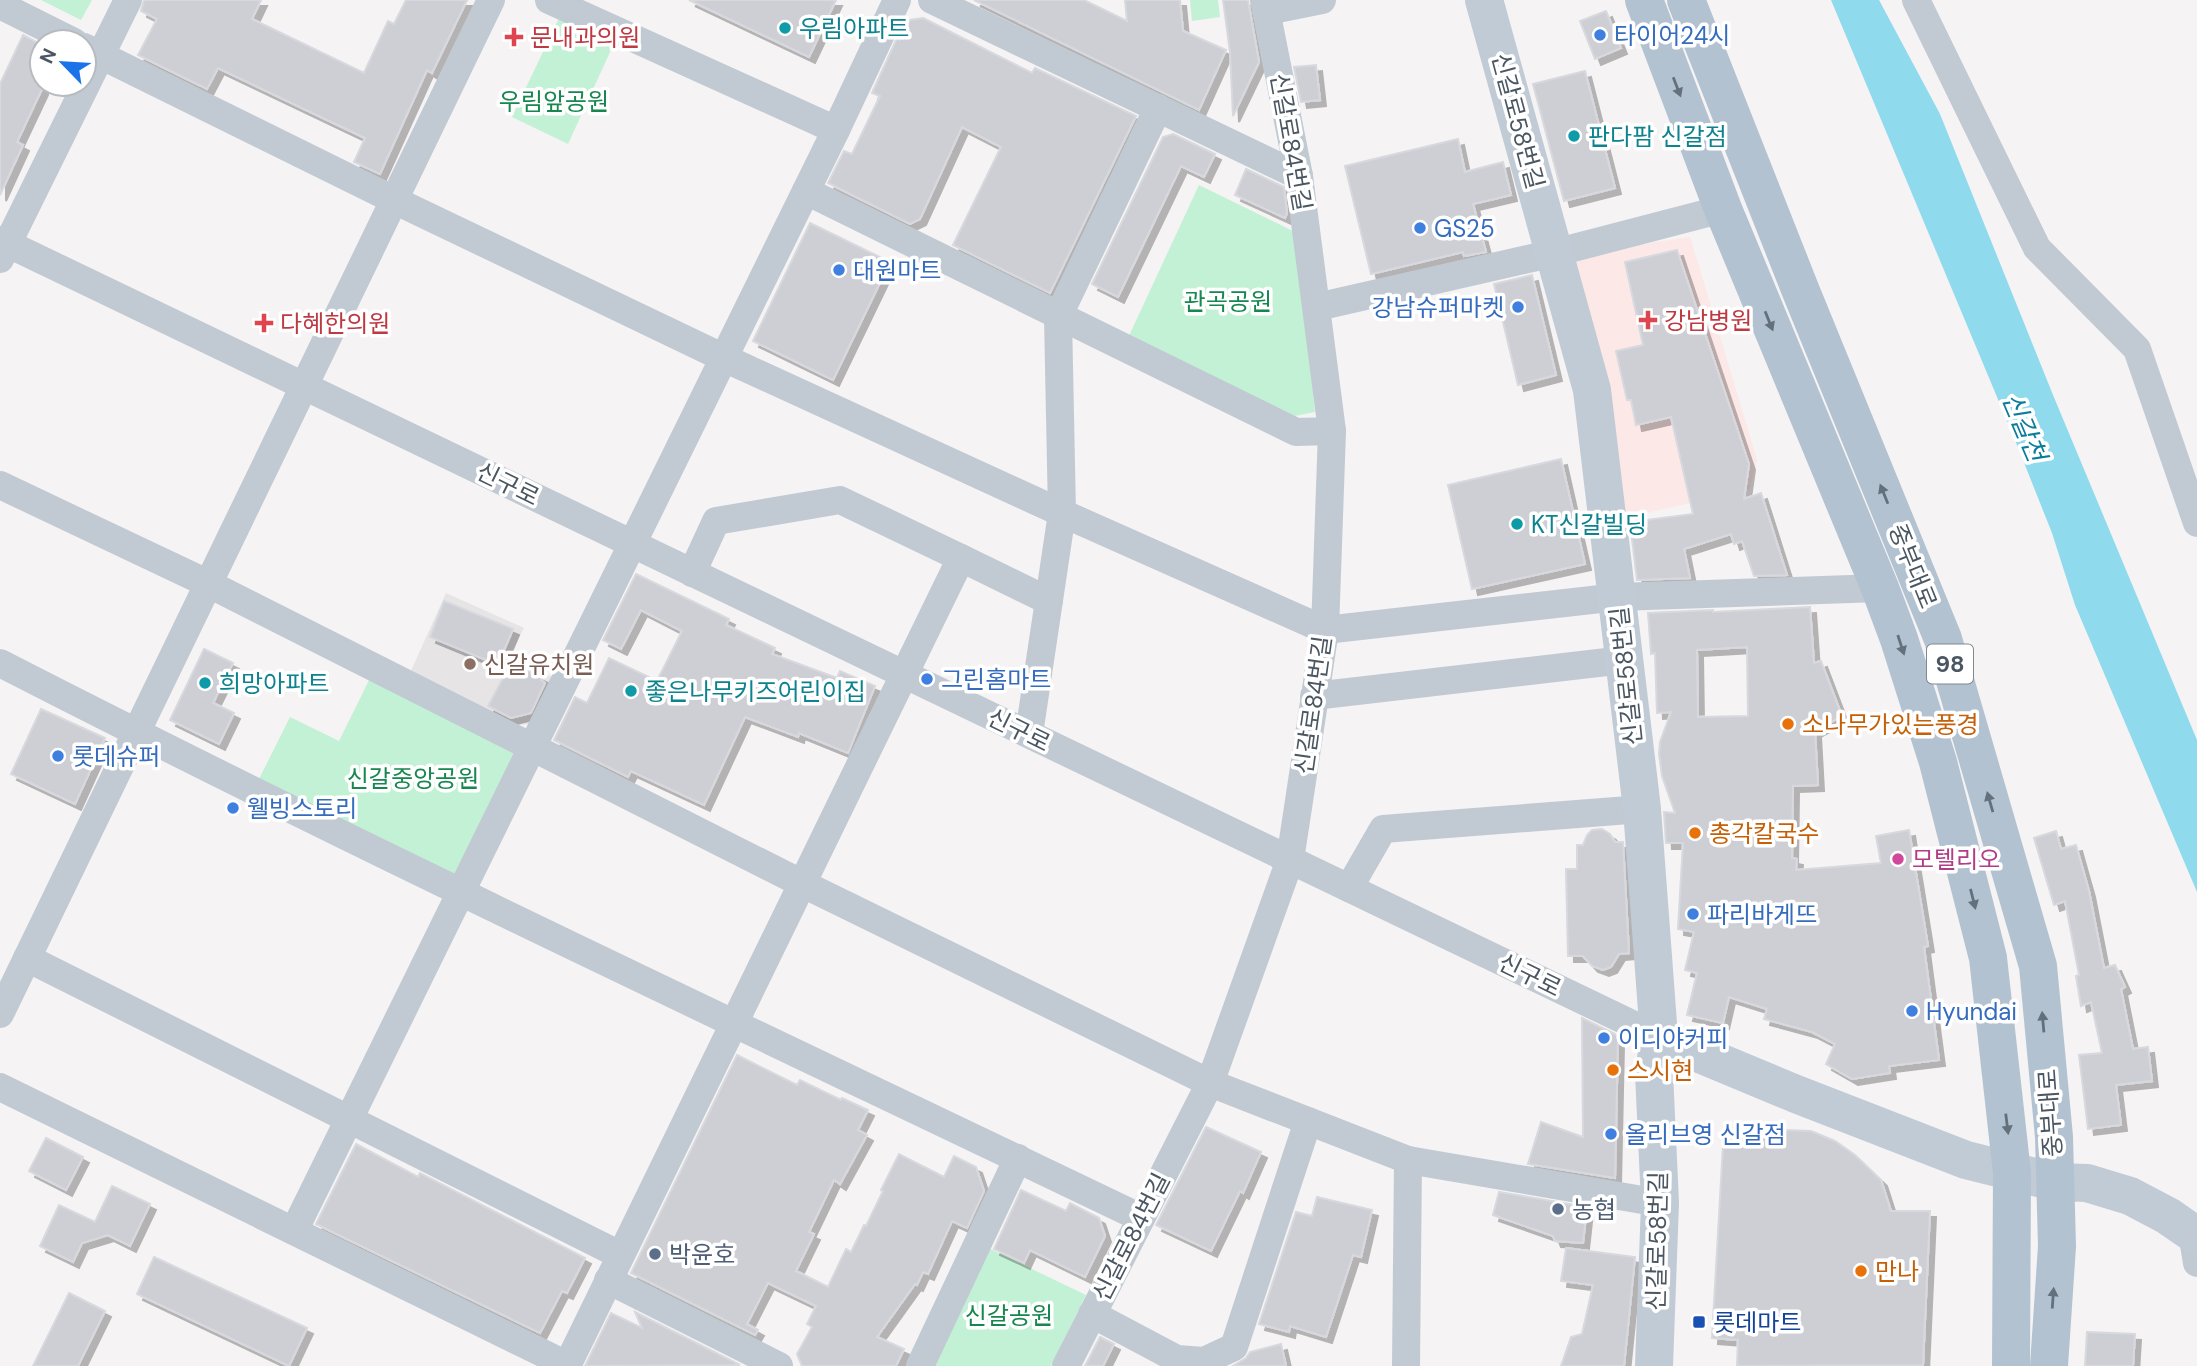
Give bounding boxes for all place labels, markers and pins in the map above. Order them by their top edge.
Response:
place label: 우림아파트 [799,13,909,44]
marker: 우림아파트 [777,20,793,36]
place label: 타이어24시 [1614,20,1730,51]
place label: 문내과의원 [530,22,640,53]
marker: 문내과의원 [504,27,524,47]
marker: 타이어24시 [1592,27,1608,43]
place label: 판다팜 신갈점 [1588,121,1727,152]
marker: 판다팜 신갈점 [1566,128,1582,144]
place label: GS25 [1434,213,1495,244]
marker: GS25 [1412,220,1428,236]
place label: 대원마트 [853,255,941,286]
marker: 대원마트 [831,262,847,278]
place label: 강남슈퍼마켓 [1372,292,1504,323]
marker: 강남슈퍼마켓 [1510,299,1526,315]
place label: 강남병원 [1664,305,1752,336]
place label: 다혜한의원 [280,308,390,339]
marker: 강남병원 [1638,310,1658,330]
marker: 다혜한의원 [254,313,274,333]
place label: KT신갈빌딩 [1531,509,1647,540]
marker: KT신갈빌딩 [1509,516,1525,532]
place label: 신갈유치원 [484,649,594,680]
marker: 신갈유치원 [462,656,478,672]
place label: 그린홈마트 [941,664,1051,695]
place label: 희망아파트 [219,668,329,699]
marker: 그린홈마트 [919,671,935,687]
marker: 희망아파트 [197,675,213,691]
place label: 좋은나무키즈어린이집 [645,676,866,707]
marker: 좋은나무키즈어린이집 [623,683,639,699]
place label: 소나무가있는풍경 [1802,709,1979,740]
marker: 소나무가있는풍경 [1780,716,1796,732]
place label: 롯데슈퍼 [72,741,160,772]
marker: 롯데슈퍼 [50,748,66,764]
place label: 웰빙스토리 [247,793,357,824]
marker: 웰빙스토리 [225,800,241,816]
place label: 총각칼국수 [1709,818,1819,849]
marker: 총각칼국수 [1687,825,1703,841]
place label: 모텔리오 [1912,844,2000,875]
marker: 모텔리오 [1890,851,1906,867]
place label: 파리바게뜨 [1707,899,1817,930]
marker: 파리바게뜨 [1685,906,1701,922]
place label: Hyundai [1926,996,2017,1027]
marker: Hyundai [1904,1003,1920,1019]
place label: 이디야커피 [1618,1023,1728,1054]
marker: 이디야커피 [1596,1030,1612,1046]
place label: 스시현 [1627,1055,1693,1086]
marker: 스시현 [1605,1062,1621,1078]
place label: 올리브영 신갈점 [1625,1119,1786,1150]
marker: 올리브영 신갈점 [1603,1126,1619,1142]
place label: 농협 [1572,1194,1616,1225]
marker: 농협 [1550,1201,1566,1217]
place label: 박윤호 [669,1239,735,1270]
marker: 박윤호 [647,1246,663,1262]
place label: 만나 [1875,1256,1919,1287]
marker: 만나 [1853,1263,1869,1279]
place label: 롯데마트 [1713,1307,1801,1338]
marker: 롯데마트 [1691,1314,1707,1330]

